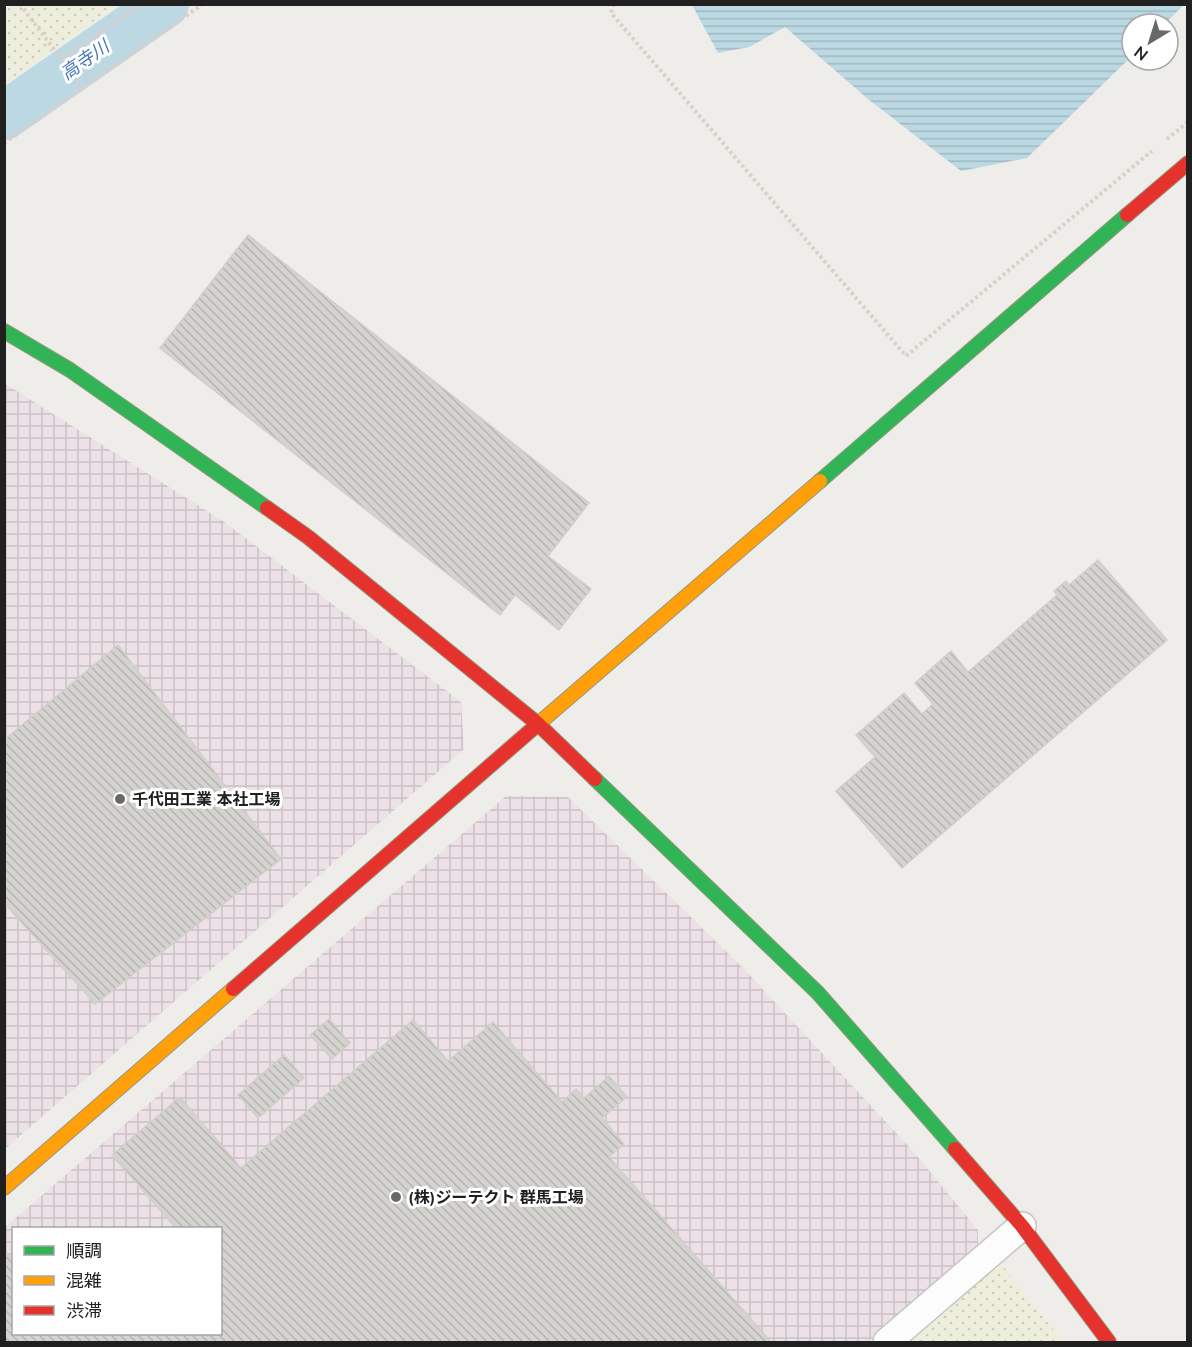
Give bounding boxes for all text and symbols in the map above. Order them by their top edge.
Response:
north arrow [1120,12,1180,72]
water label: 高寺川 [56,34,115,84]
text: N [1130,42,1152,65]
place label: 千代田工業 本社工場 [132,789,280,809]
marker: 千代田工業 本社工場 [113,792,127,806]
place label: (株)ジーテクト 群馬工場 [408,1187,584,1207]
marker: (株)ジーテクト 群馬工場 [389,1190,403,1204]
legend [12,1227,222,1335]
text: 順調 [66,1239,102,1262]
text: 混雑 [66,1269,102,1292]
text: 渋滞 [66,1299,102,1322]

